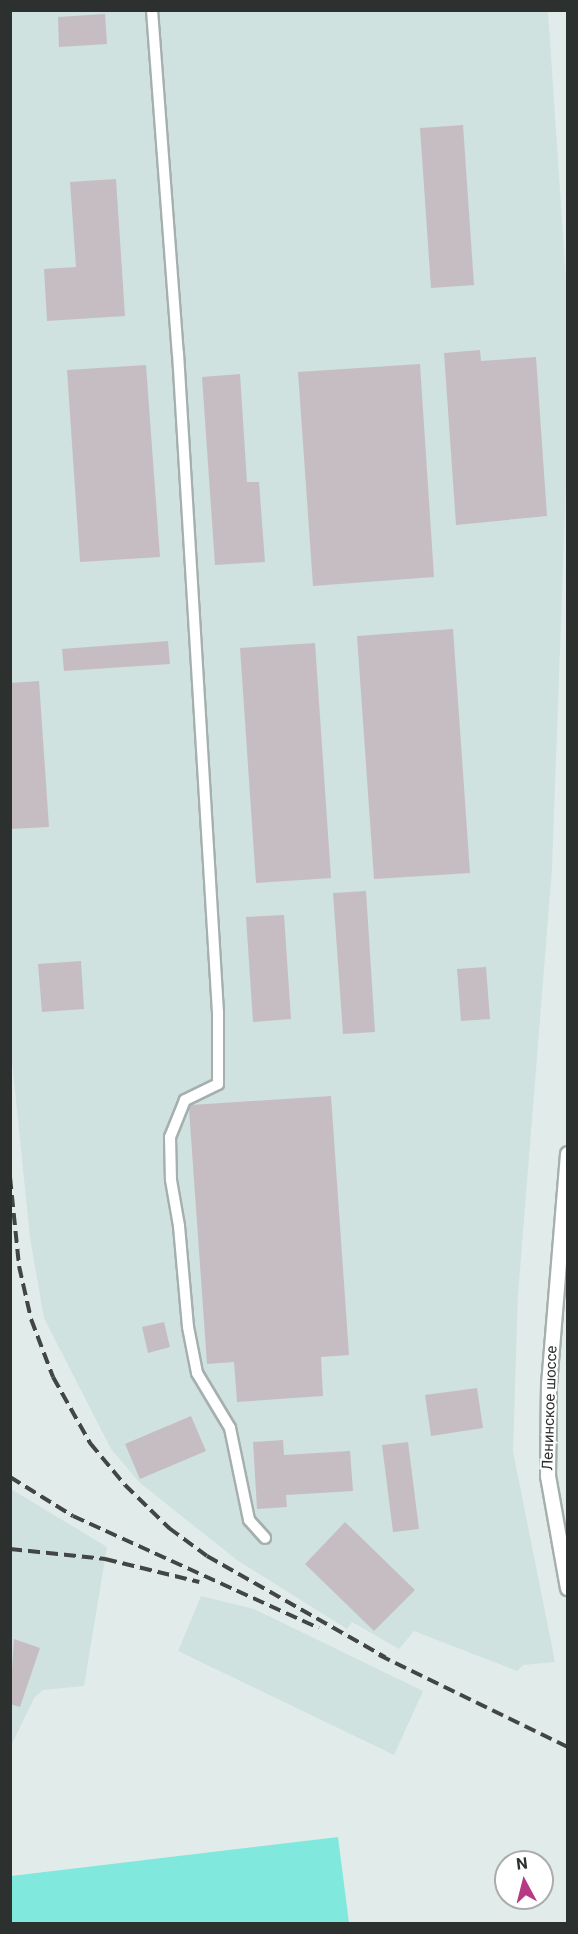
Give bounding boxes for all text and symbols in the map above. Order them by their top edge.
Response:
street label: Ленинское шоссе [539,1345,561,1471]
north arrow [494,1850,554,1910]
text: N [515,1854,529,1874]

